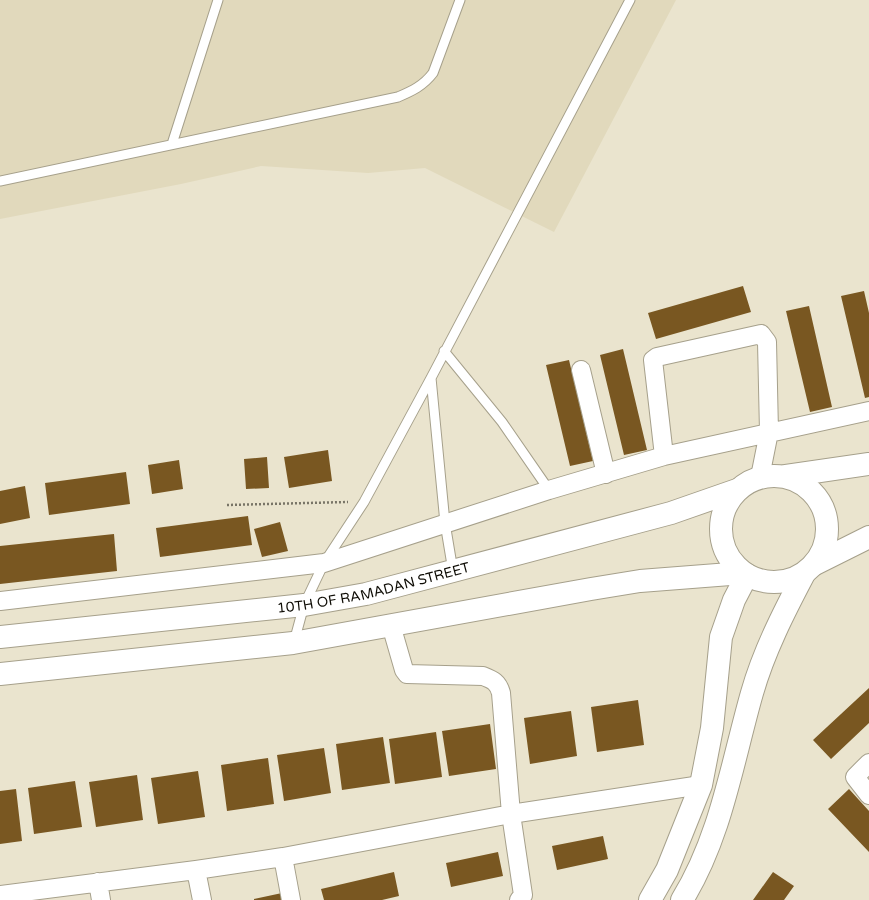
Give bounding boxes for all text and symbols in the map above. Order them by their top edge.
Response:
street label: 10TH OF RAMADAN STREET [276,558,472,616]

